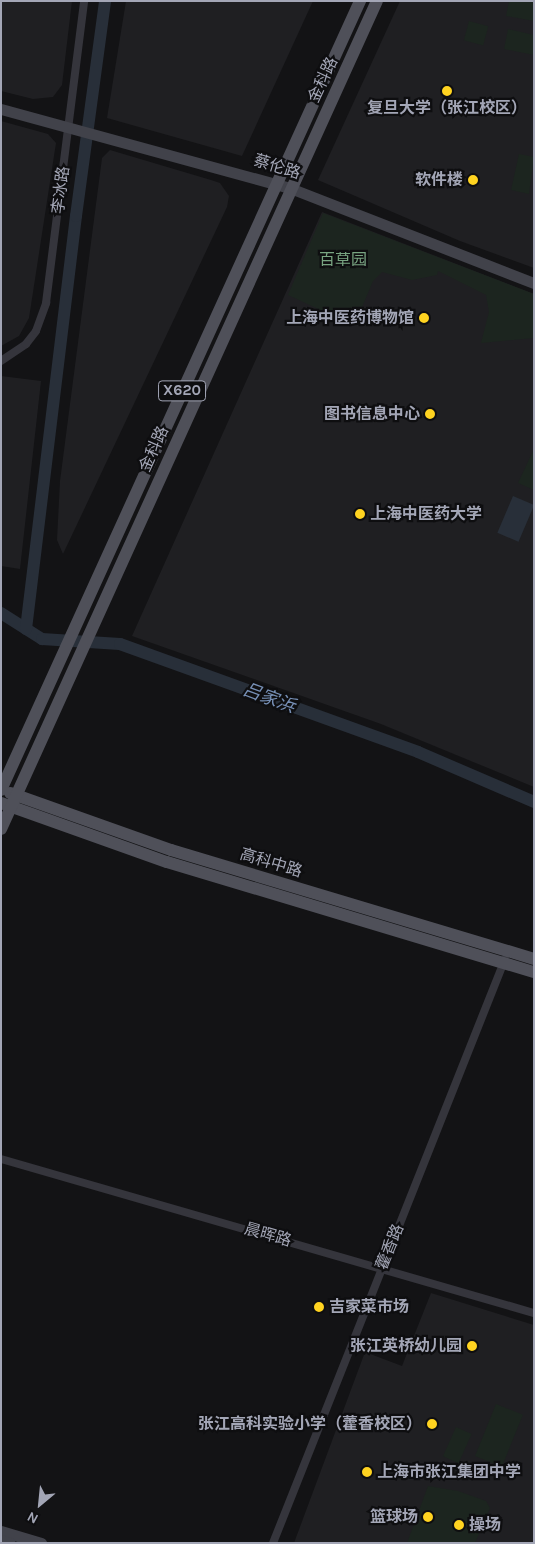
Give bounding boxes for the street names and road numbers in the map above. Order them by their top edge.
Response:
street label: 金科路 [304,54,342,106]
street label: 蔡伦路 [251,151,303,183]
street label: 李冰路 [49,165,73,215]
road number: X620 [157,378,207,404]
street label: 金科路 [135,423,173,475]
street label: 高科中路 [238,844,304,882]
street label: 晨晖路 [242,1219,294,1251]
street label: 藿香路 [372,1221,408,1273]

